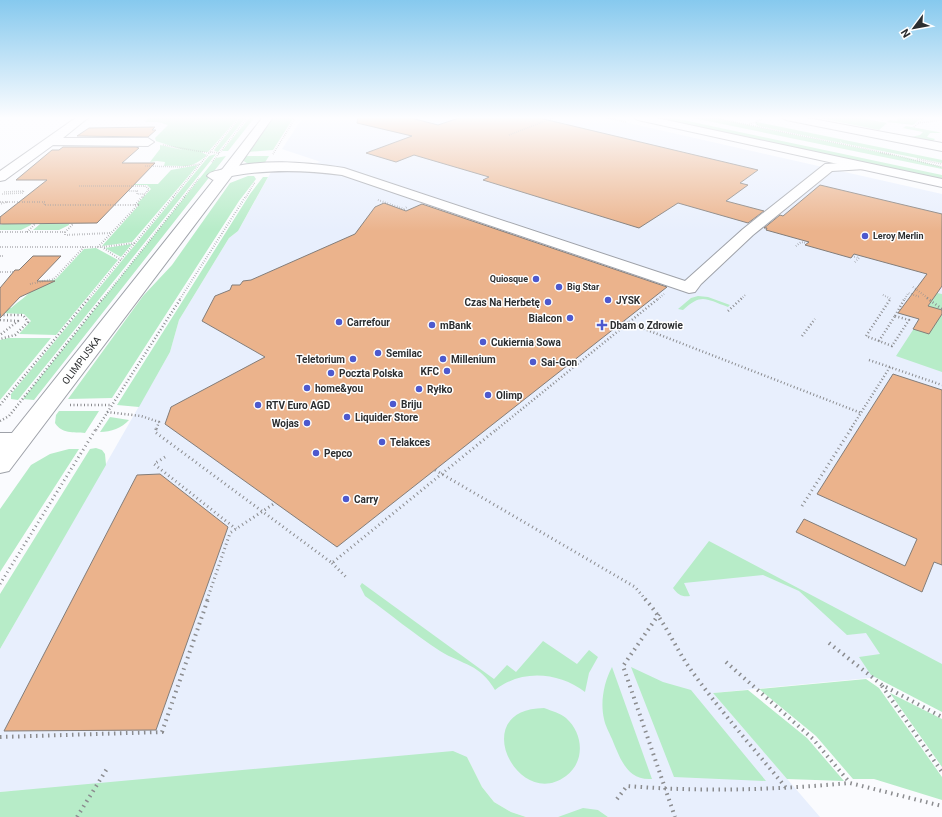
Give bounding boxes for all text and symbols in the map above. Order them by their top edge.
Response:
north arrow [894,8,934,48]
text: N [898,26,914,40]
marker: Leroy Merlin [860,231,870,241]
place label: Leroy Merlin [873,231,924,241]
place label: Quiosque [490,274,528,284]
marker: Quiosque [531,274,541,284]
marker: Big Star [554,282,564,292]
place label: Big Star [567,282,600,292]
marker: JYSK [603,295,613,305]
place label: JYSK [616,295,641,306]
place label: Czas Na Herbetę [465,297,541,308]
marker: Czas Na Herbetę [543,297,553,307]
place label: Bialcon [529,313,562,324]
marker: Bialcon [565,313,575,323]
marker: Carrefour [334,317,344,327]
place label: Carrefour [347,317,390,328]
marker: mBank [427,320,437,330]
place label: mBank [440,320,472,331]
marker: Dbam o Zdrowie [597,320,607,330]
place label: Dbam o Zdrowie [610,320,683,331]
street label: OLIMPIJSKA [60,334,103,386]
marker: Cukiernia Sowa [478,337,488,347]
place label: Cukiernia Sowa [491,337,561,348]
marker: Semilac [373,348,383,358]
place label: Semilac [386,348,422,359]
place label: Teletorium [296,354,345,365]
marker: Teletorium [348,354,358,364]
marker: Millenium [438,354,448,364]
place label: Millenium [451,354,496,365]
marker: Sai-Gon [528,357,538,367]
place label: Sai-Gon [541,357,578,368]
place label: KFC [421,366,439,377]
marker: KFC [442,366,452,376]
marker: Poczta Polska [326,368,336,378]
place label: Poczta Polska [339,368,404,379]
marker: home&you [302,383,312,393]
place label: home&you [315,383,363,394]
marker: Ryłko [414,384,424,394]
place label: Ryłko [427,384,453,395]
marker: Olimp [483,390,493,400]
place label: Olimp [496,390,523,401]
marker: Briju [388,399,398,409]
place label: Briju [401,399,422,410]
marker: RTV Euro AGD [253,400,263,410]
place label: RTV Euro AGD [266,400,331,411]
marker: Liquider Store [342,412,352,422]
place label: Liquider Store [355,412,419,423]
place label: Wojas [272,418,299,429]
marker: Wojas [302,418,312,428]
marker: Telakces [377,437,387,447]
place label: Telakces [390,437,430,448]
marker: Pepco [311,448,321,458]
place label: Pepco [324,448,353,459]
marker: Carry [341,494,351,504]
place label: Carry [354,494,379,505]

